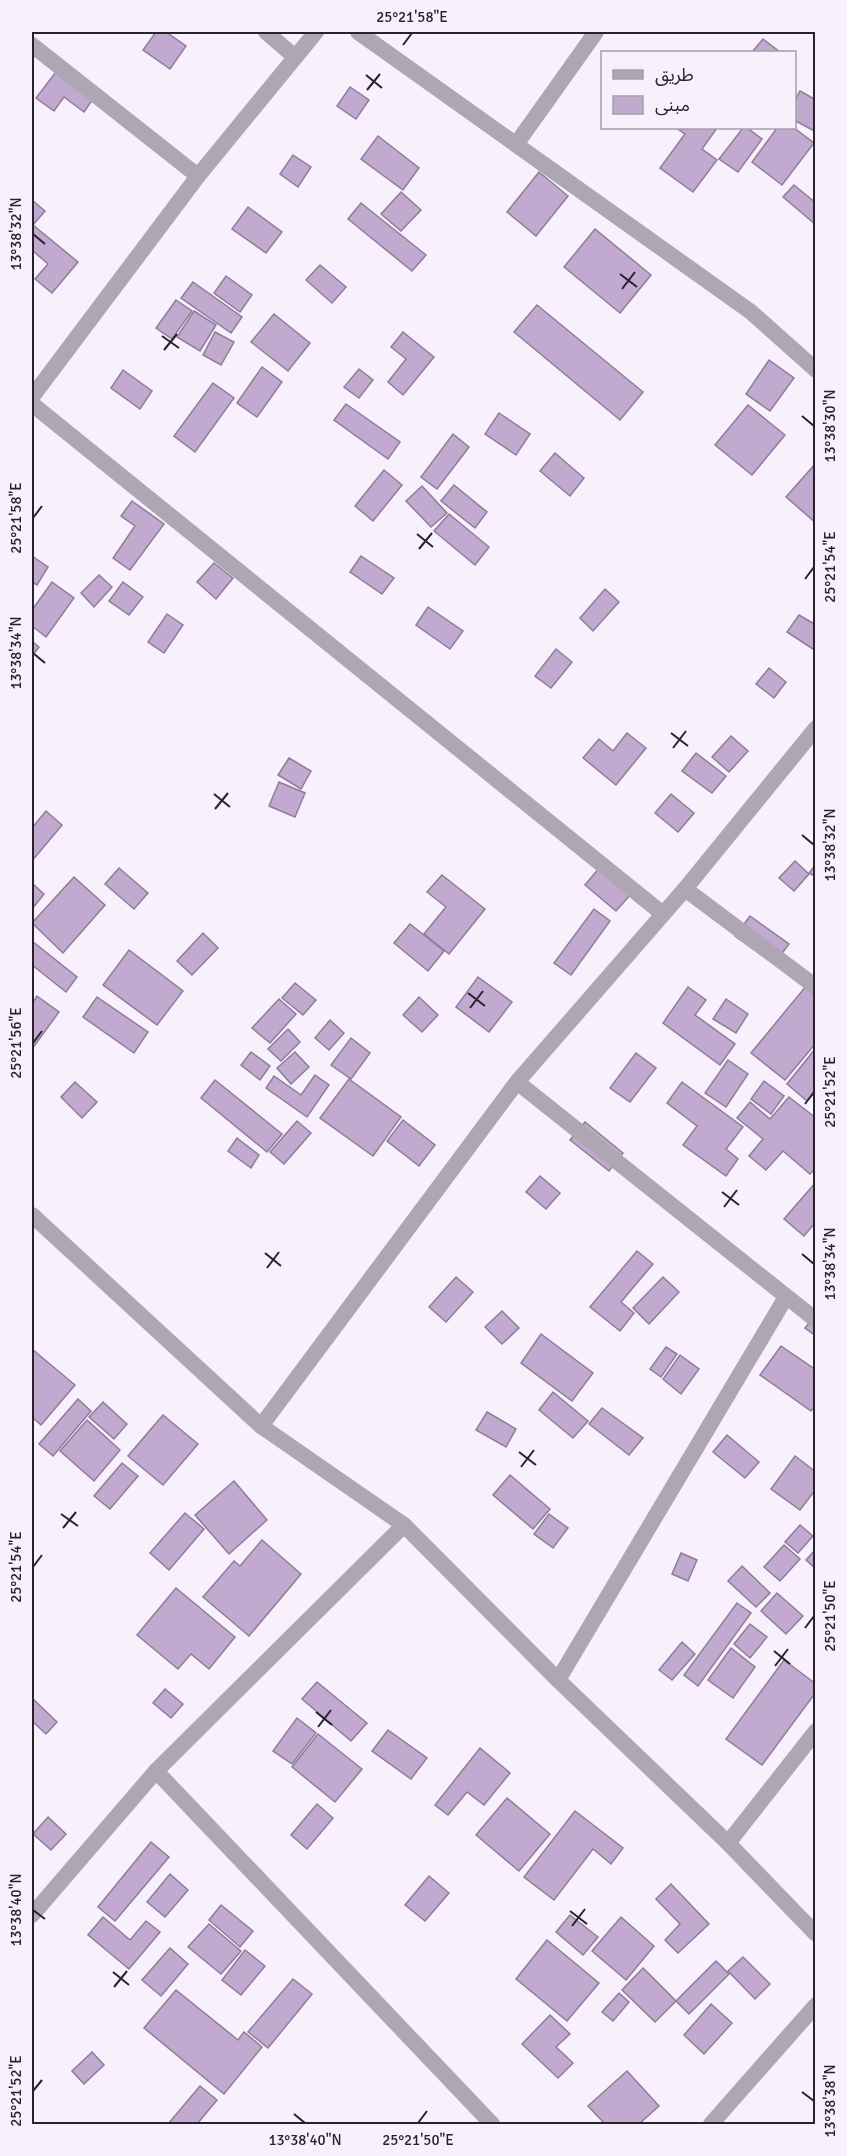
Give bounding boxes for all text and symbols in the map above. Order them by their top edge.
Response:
text: 25°21'58"E [376,8,448,26]
legend [601,51,796,129]
text: طريق [655,64,694,86]
text: مبنى [655,94,690,116]
text: 13°38'32"N [7,197,25,271]
text: 13°38'30"N [821,389,839,463]
text: 25°21'58"E [7,482,25,554]
text: 25°21'54"E [821,531,839,603]
text: 13°38'34"N [7,616,25,690]
text: 13°38'32"N [821,808,839,882]
text: 25°21'56"E [7,1007,25,1079]
text: 25°21'52"E [821,1056,839,1128]
text: 13°38'34"N [821,1227,839,1301]
text: 25°21'54"E [7,1531,25,1603]
text: 25°21'50"E [821,1580,839,1652]
text: 13°38'40"N [7,1873,25,1947]
text: 25°21'52"E [7,2055,25,2127]
text: 13°38'38"N [821,2064,839,2138]
text: 13°38'40"N [268,2131,342,2149]
text: 25°21'50"E [382,2131,454,2149]

